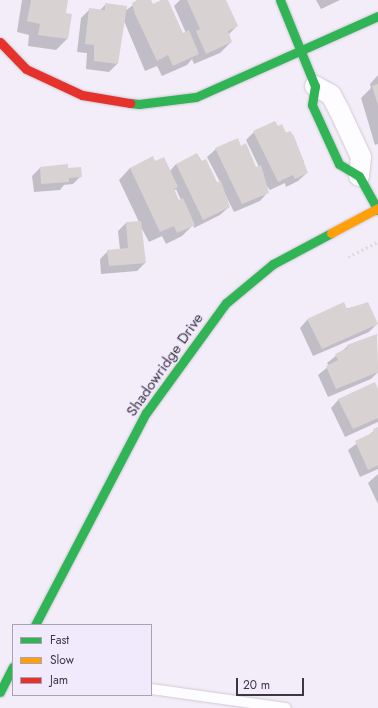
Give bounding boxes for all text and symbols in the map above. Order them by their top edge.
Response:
street label: Shadowridge Drive [123,310,207,420]
legend [12,624,152,696]
text: Fast [50,631,69,649]
text: Slow [50,651,74,669]
scale bar [238,670,306,696]
text: Jam [50,671,68,689]
text: 20 m [243,676,270,694]

